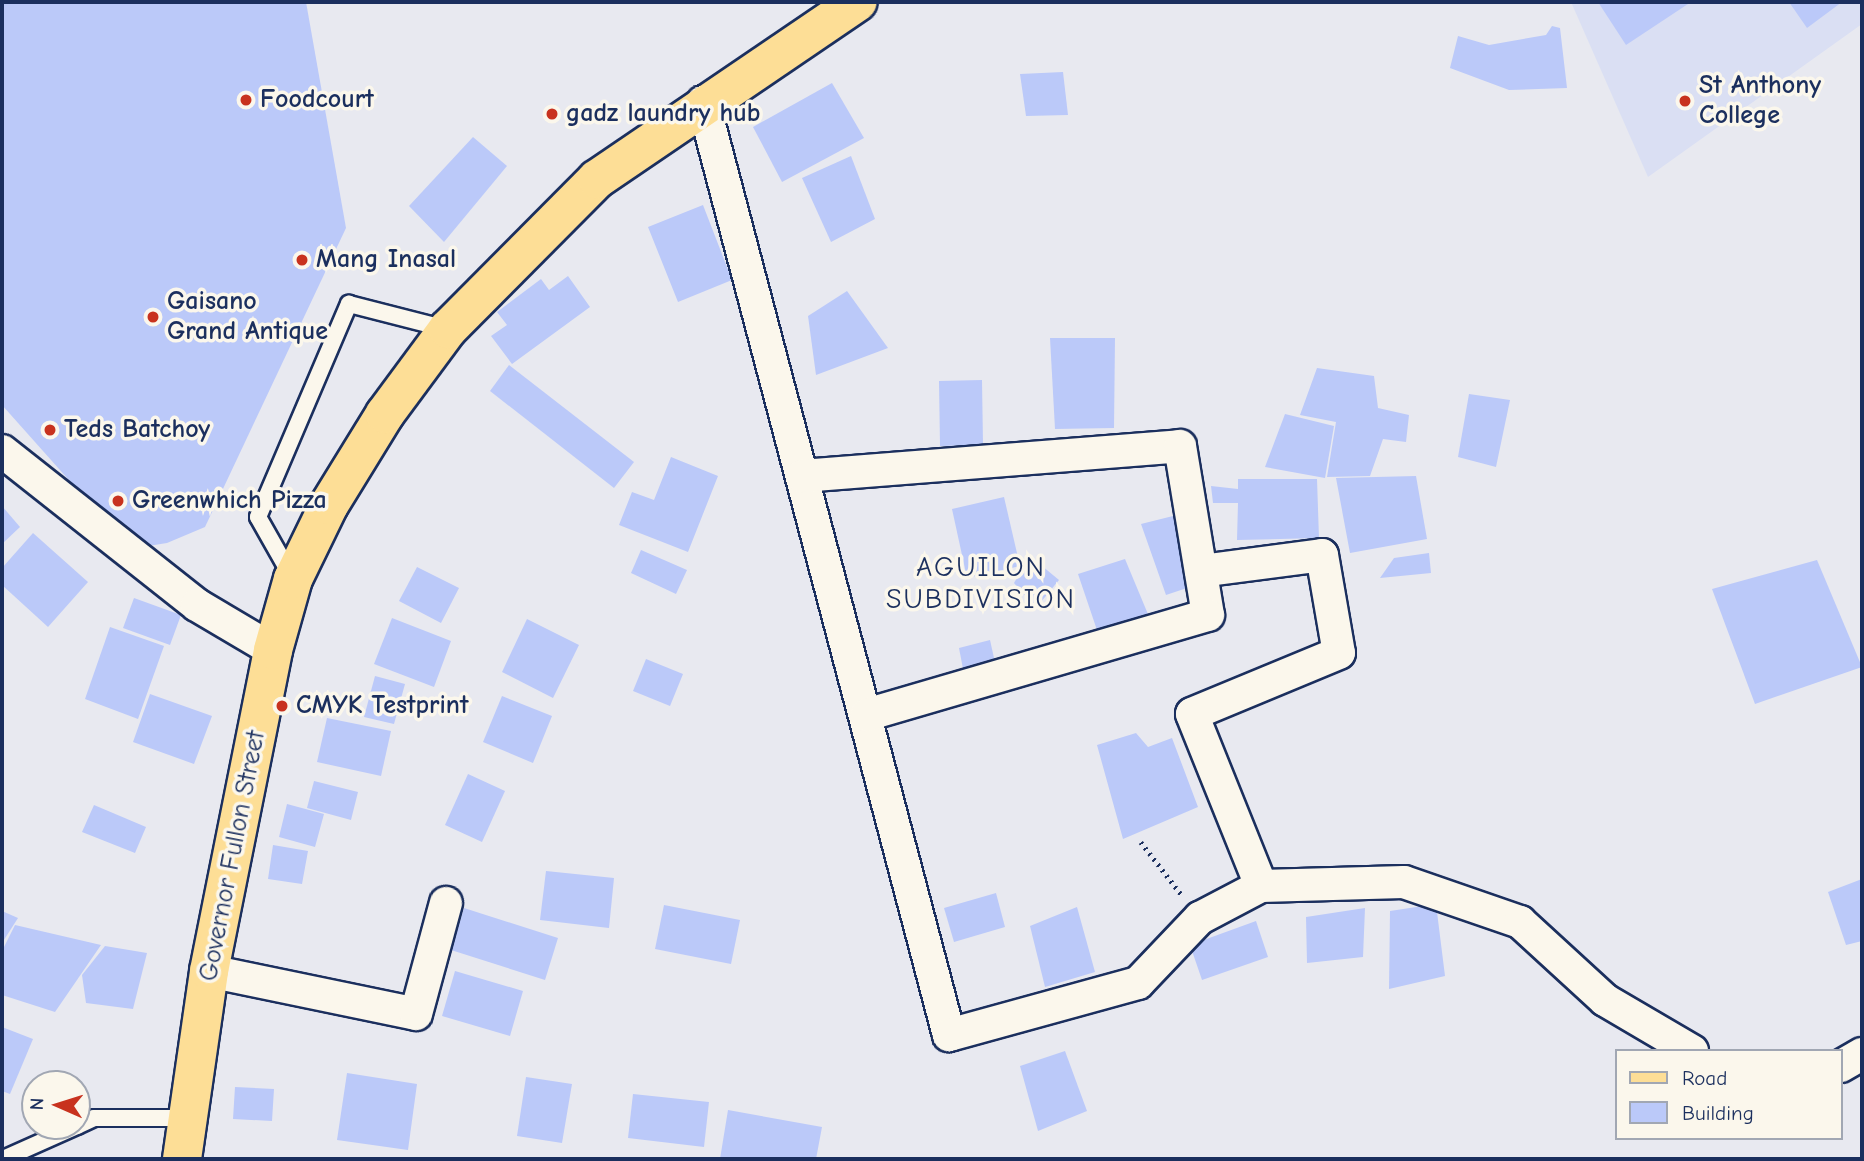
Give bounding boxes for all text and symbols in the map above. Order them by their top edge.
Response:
place label: St Anthony College [1699,70,1821,132]
place label: Foodcourt [260,84,374,116]
marker: Foodcourt [238,92,254,108]
marker: St Anthony College [1677,93,1693,109]
place label: gadz laundry hub [566,98,760,130]
marker: gadz laundry hub [544,106,560,122]
place label: Mang Inasal [316,244,456,276]
marker: Mang Inasal [294,252,310,268]
place label: Gaisano Grand Antique [167,286,328,348]
marker: Gaisano Grand Antique [145,309,161,325]
place label: Teds Batchoy [64,414,210,446]
marker: Teds Batchoy [42,422,58,438]
place label: Greenwhich Pizza [132,485,327,517]
marker: Greenwhich Pizza [110,493,126,509]
district label: AGUILON SUBDIVISION [887,550,1075,616]
place label: CMYK Testprint [296,690,468,722]
marker: CMYK Testprint [274,698,290,714]
street label: Governor Fullon Street [193,728,273,984]
legend [1616,1049,1843,1140]
text: Road [1682,1066,1727,1090]
north arrow [21,1070,91,1140]
text: N [26,1097,48,1111]
text: Building [1682,1101,1754,1125]

